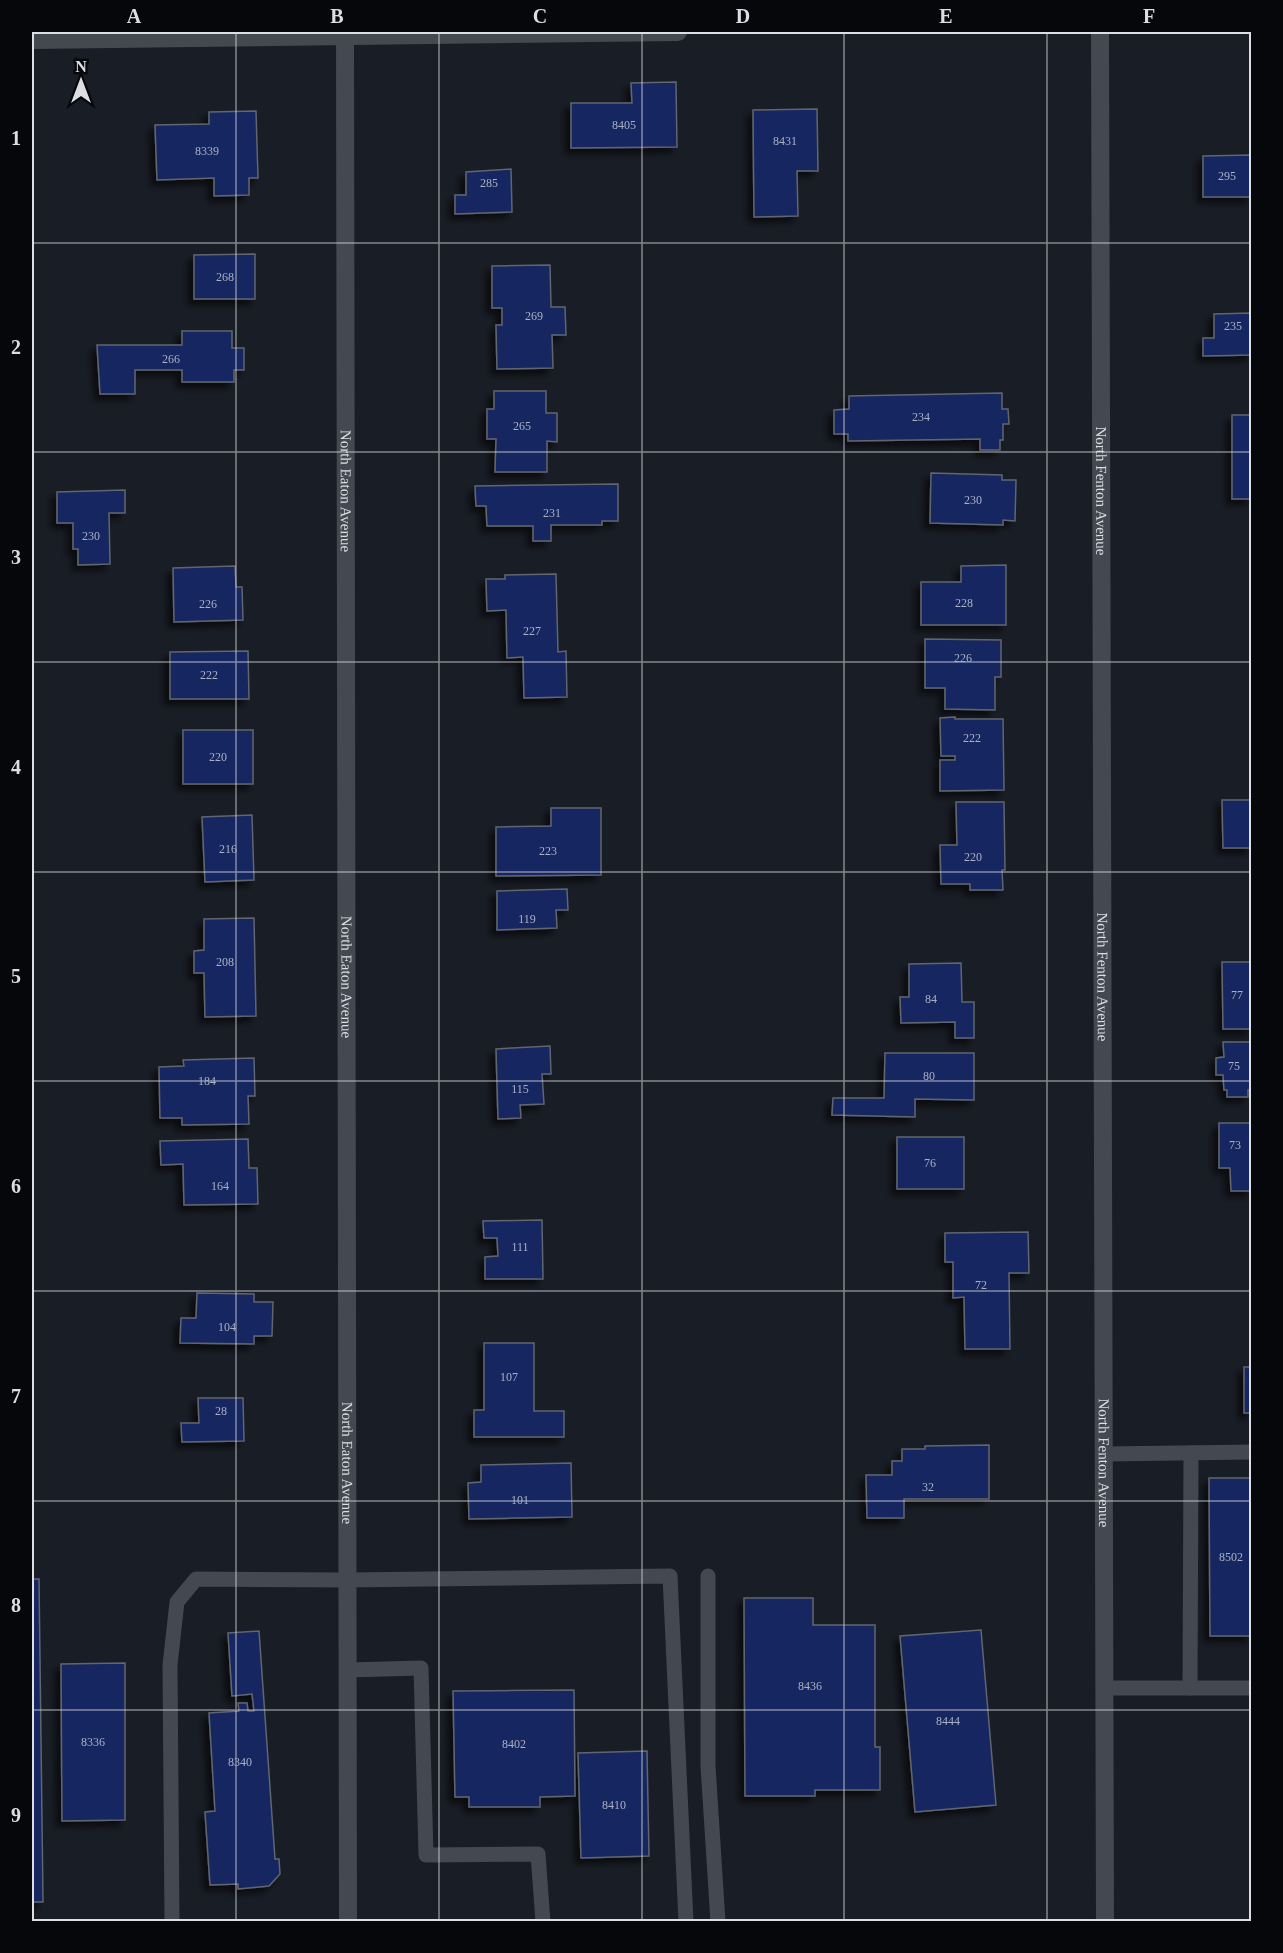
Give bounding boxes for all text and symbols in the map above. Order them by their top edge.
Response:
text: A [127,5,142,27]
text: B [330,5,344,27]
text: C [533,5,547,27]
text: D [736,5,750,27]
text: E [939,5,953,27]
text: F [1143,5,1155,27]
north arrow [51,51,111,111]
text: N [75,58,87,75]
house number: 8405 [612,118,636,132]
text: 1 [11,127,21,149]
house number: 8431 [773,134,797,148]
house number: 8339 [195,144,219,158]
house number: 295 [1218,169,1236,183]
house number: 285 [480,176,498,190]
house number: 268 [216,270,234,284]
house number: 269 [525,309,543,323]
house number: 235 [1224,319,1242,333]
text: 2 [11,336,21,358]
house number: 266 [162,352,180,366]
house number: 234 [912,410,930,424]
house number: 265 [513,419,531,433]
street label: North Fenton Avenue [1093,426,1109,556]
street label: North Eaton Avenue [338,430,354,552]
house number: 230 [964,493,982,507]
house number: 231 [543,506,561,520]
house number: 230 [82,529,100,543]
text: 3 [11,546,21,568]
house number: 228 [955,596,973,610]
house number: 226 [199,597,217,611]
house number: 227 [523,624,541,638]
house number: 226 [954,651,972,665]
house number: 222 [200,668,218,682]
house number: 222 [963,731,981,745]
house number: 220 [209,750,227,764]
text: 4 [11,756,21,778]
house number: 216 [219,842,237,856]
house number: 223 [539,844,557,858]
house number: 220 [964,850,982,864]
house number: 119 [518,912,536,926]
street label: North Fenton Avenue [1094,912,1111,1042]
street label: North Eaton Avenue [338,916,355,1038]
house number: 208 [216,955,234,969]
text: 5 [11,965,21,987]
house number: 77 [1231,988,1243,1002]
house number: 84 [925,992,937,1006]
house number: 75 [1228,1059,1240,1073]
house number: 80 [923,1069,935,1083]
house number: 184 [198,1074,216,1088]
house number: 115 [511,1082,529,1096]
house number: 73 [1229,1138,1241,1152]
house number: 76 [924,1156,936,1170]
text: 6 [11,1175,21,1197]
house number: 164 [211,1179,229,1193]
house number: 111 [511,1240,529,1254]
house number: 72 [975,1278,987,1292]
house number: 104 [218,1320,236,1334]
house number: 107 [500,1370,518,1384]
text: 7 [11,1385,21,1407]
street label: North Fenton Avenue [1096,1398,1112,1528]
street label: North Eaton Avenue [339,1402,355,1524]
house number: 28 [215,1404,227,1418]
house number: 32 [922,1480,934,1494]
house number: 101 [511,1493,529,1507]
house number: 8502 [1219,1550,1243,1564]
text: 8 [11,1594,21,1616]
house number: 8436 [798,1679,822,1693]
house number: 8444 [936,1714,960,1728]
house number: 8336 [81,1735,105,1749]
house number: 8402 [502,1737,526,1751]
house number: 8340 [228,1755,252,1769]
house number: 8410 [602,1798,626,1812]
text: 9 [11,1804,21,1826]

